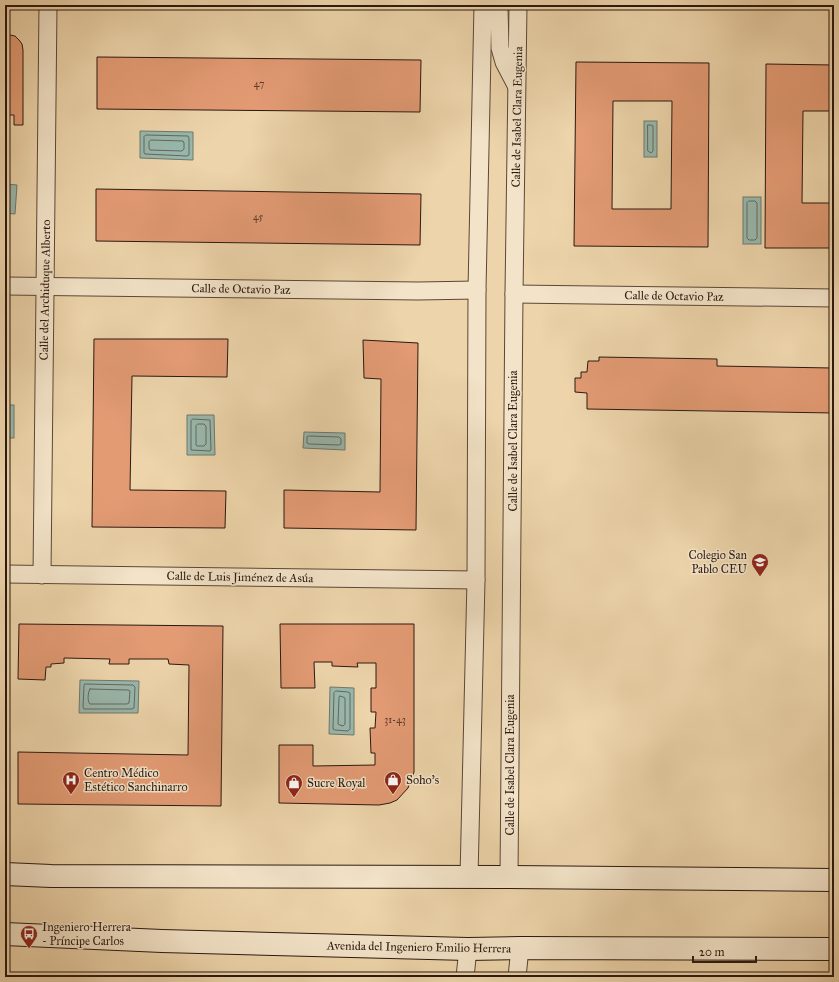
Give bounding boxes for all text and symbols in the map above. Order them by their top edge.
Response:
street label: Calle de Isabel Clara Eugenia [509,45,526,188]
house number: 47 [254,78,264,90]
house number: 45 [253,211,263,223]
street label: Calle del Archiduque Alberto [37,219,54,361]
street label: Calle de Octavio Paz [191,281,291,297]
street label: Calle de Octavio Paz [624,288,724,304]
street label: Calle de Isabel Clara Eugenia [506,370,521,512]
place label: Colegio San Pablo CEU [689,548,748,576]
school or university icon: Colegio San Pablo CEU [750,552,770,577]
street label: Calle de Luis Jiménez de Asúa [166,569,314,586]
street label: Calle de Isabel Clara Eugenia [503,694,518,836]
house number: 31-43 [384,714,406,726]
place label: Centro Médico Estético Sanchinarro [84,766,188,794]
hospital icon: Centro Médico Estético Sanchinarro [61,770,81,795]
shop icon: Soho's [383,770,403,795]
shop icon: Sucre Royal [284,773,304,798]
place label: Soho's [406,773,439,787]
place label: Sucre Royal [307,776,366,790]
place label: Ingeniero Herrera - Príncipe Carlos [42,920,132,948]
bus stop icon: Ingeniero Herrera - Príncipe Carlos [19,924,39,949]
street label: Avenida del Ingeniero Emilio Herrera [326,938,512,957]
scale bar [693,938,756,964]
text: 20 m [699,945,725,959]

